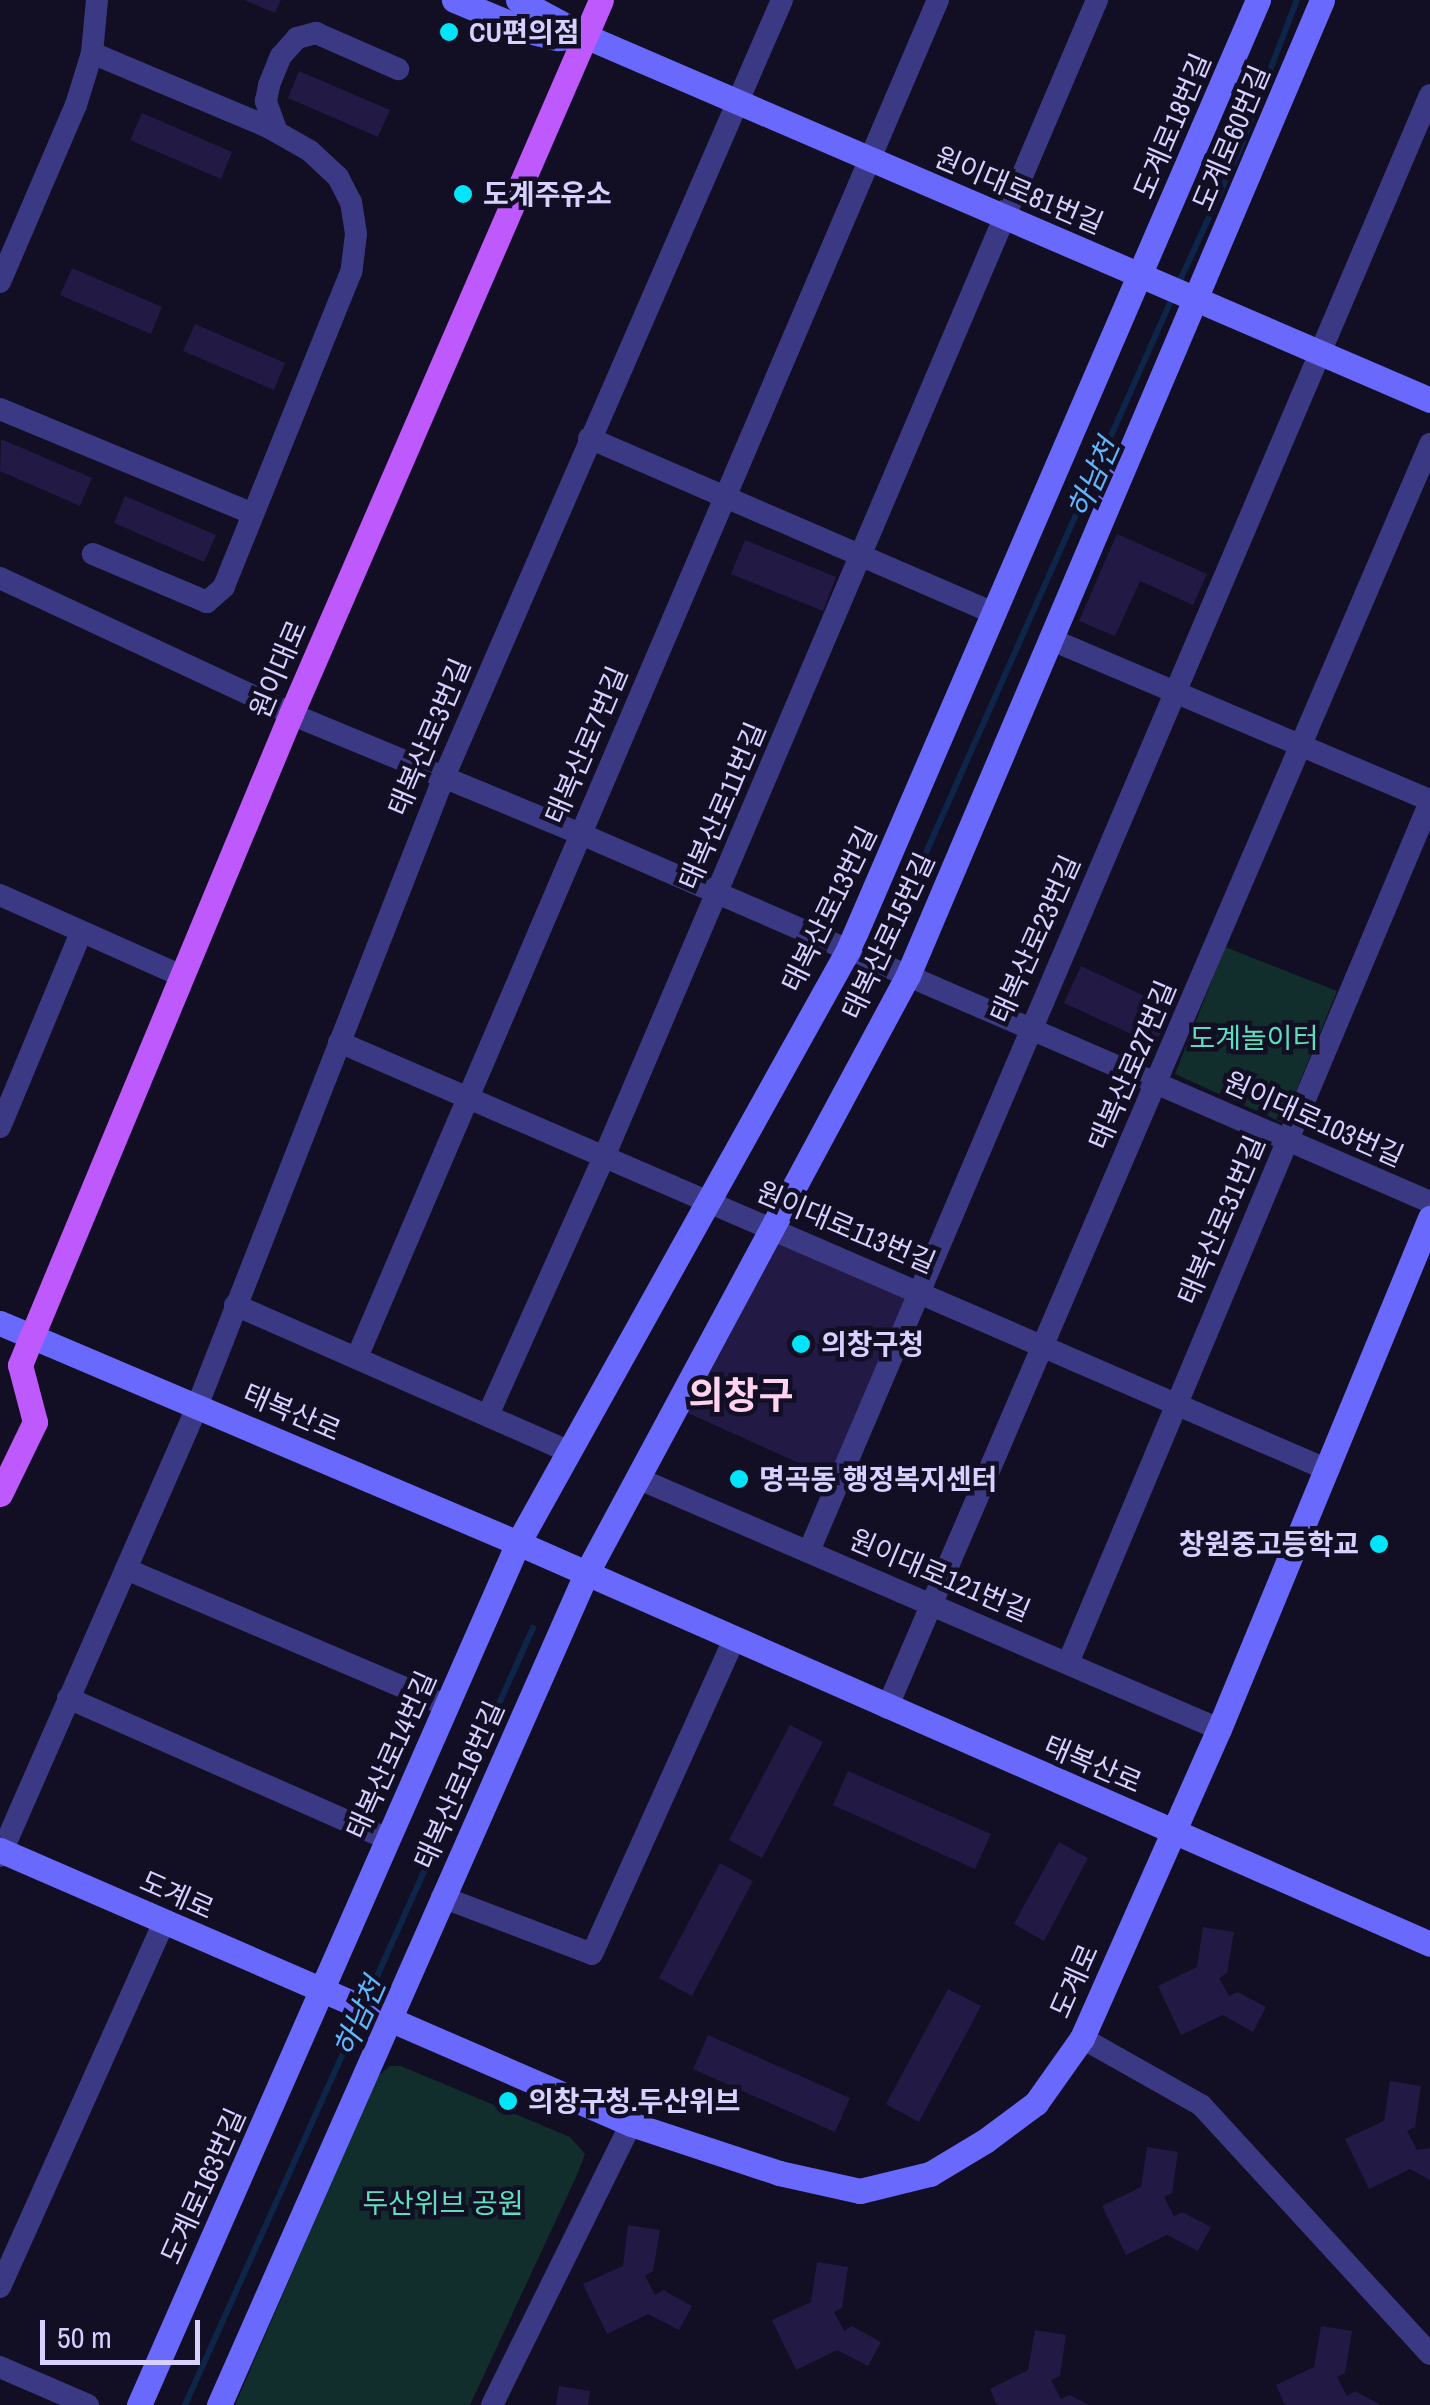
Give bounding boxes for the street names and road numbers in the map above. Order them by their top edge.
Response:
street label: 도계로18번길 [1126,48,1218,204]
street label: 도계로60번길 [1185,60,1277,216]
street label: 원이대로81번길 [930,139,1108,241]
street label: 원이대로 [242,615,314,723]
street label: 태복산로3번길 [381,653,477,821]
street label: 태복산로7번길 [538,661,634,829]
street label: 태복산로11번길 [672,717,772,895]
street label: 태복산로13번길 [774,821,884,997]
street label: 태복산로15번길 [835,847,941,1025]
street label: 태복산로23번길 [983,850,1087,1028]
street label: 태복산로27번길 [1081,976,1183,1154]
street label: 원이대로103번길 [1219,1064,1409,1174]
street label: 태복산로31번길 [1170,1131,1272,1309]
street label: 원이대로113번길 [751,1174,941,1280]
street label: 태복산로 [238,1376,346,1448]
street label: 원이대로121번길 [845,1522,1035,1628]
street label: 태복산로14번길 [339,1666,443,1844]
street label: 태복산로16번길 [407,1696,511,1874]
street label: 태복산로 [1039,1728,1147,1800]
street label: 도계로 [135,1864,219,1926]
street label: 도계로 [1043,1939,1105,2023]
street label: 도계로163번길 [154,2103,252,2269]

